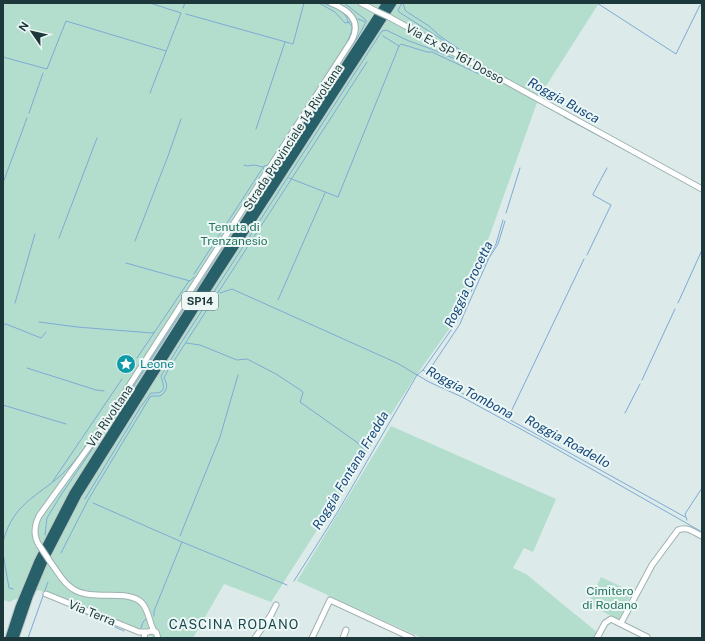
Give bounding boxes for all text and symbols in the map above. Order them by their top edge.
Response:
north arrow [12,12,52,52]
text: N [16,19,31,33]
street label: Via Ex SP 161 Dosso [403,21,507,87]
street label: Strada Provinciale 14 Rivoltana [240,61,346,213]
water label: Roggia Busca [525,75,602,126]
park label: Tenuta di Trenzanesio [201,220,268,248]
water label: Roggia Crocetta [441,239,496,330]
road number: SP14 [182,292,218,310]
place icon: Leone [115,353,137,375]
place label: Leone [140,357,174,371]
water label: Roggia Tombona [423,363,516,422]
street label: Via Rivoltana [84,382,136,450]
water label: Roggia Fontana Fredda [309,408,392,532]
water label: Roggia Roadello [523,412,613,471]
park label: Cimitero di Rodano [582,584,638,612]
street label: Via Terra [66,597,118,629]
district label: CASCINA RODANO [169,617,299,632]

